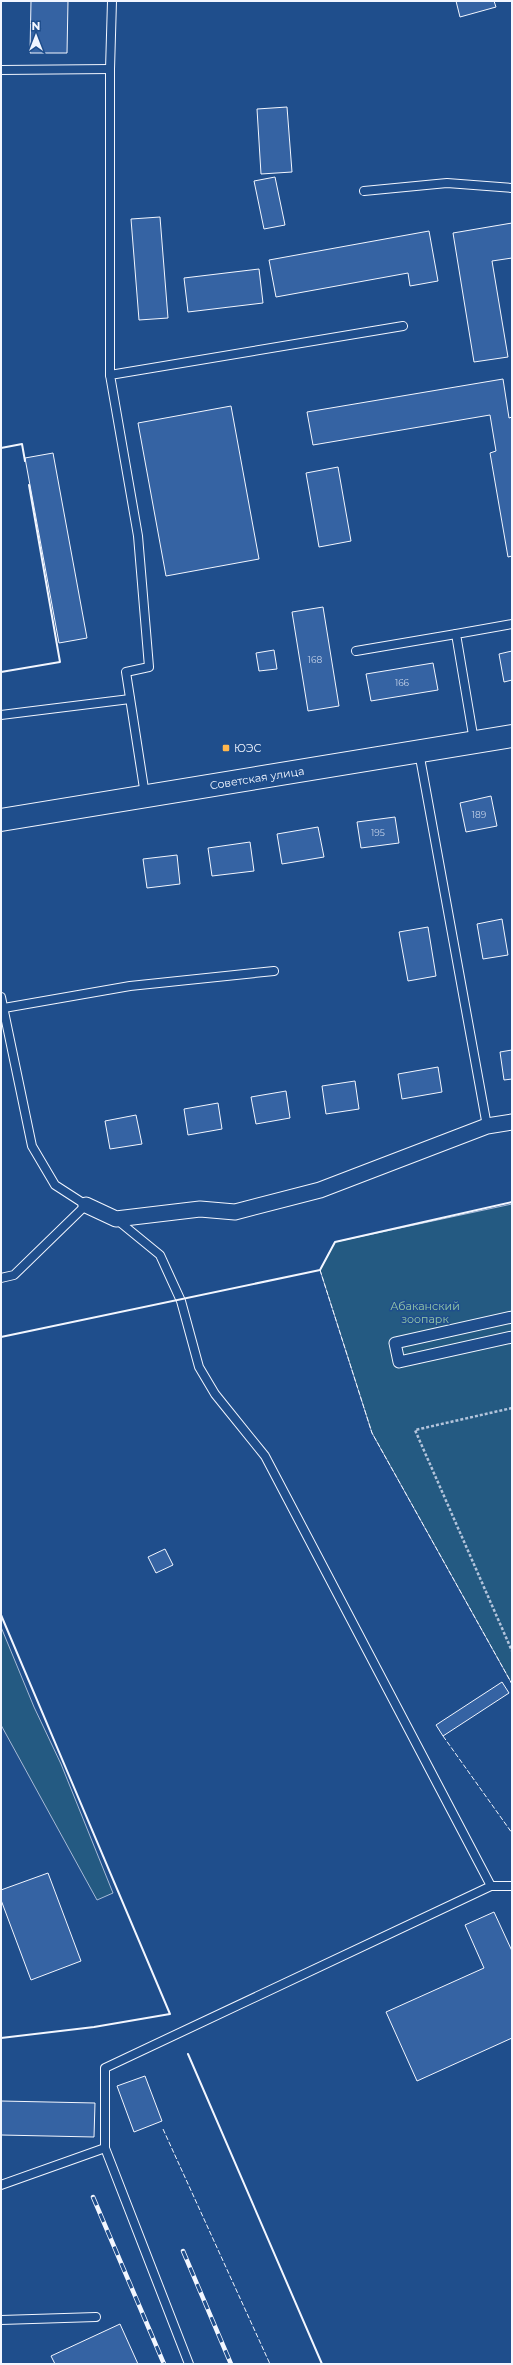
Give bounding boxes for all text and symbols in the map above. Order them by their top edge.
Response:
north arrow [16,16,56,56]
text: N [32,19,40,33]
house number: 168 [308,654,322,665]
house number: 166 [395,677,410,688]
place label: ЮЭС [234,741,262,755]
marker: ЮЭС [221,743,231,753]
street label: Советская улица [209,764,305,792]
house number: 189 [472,809,487,820]
house number: 195 [371,827,385,838]
park label: Абаканский зоопарк [390,1299,460,1326]

